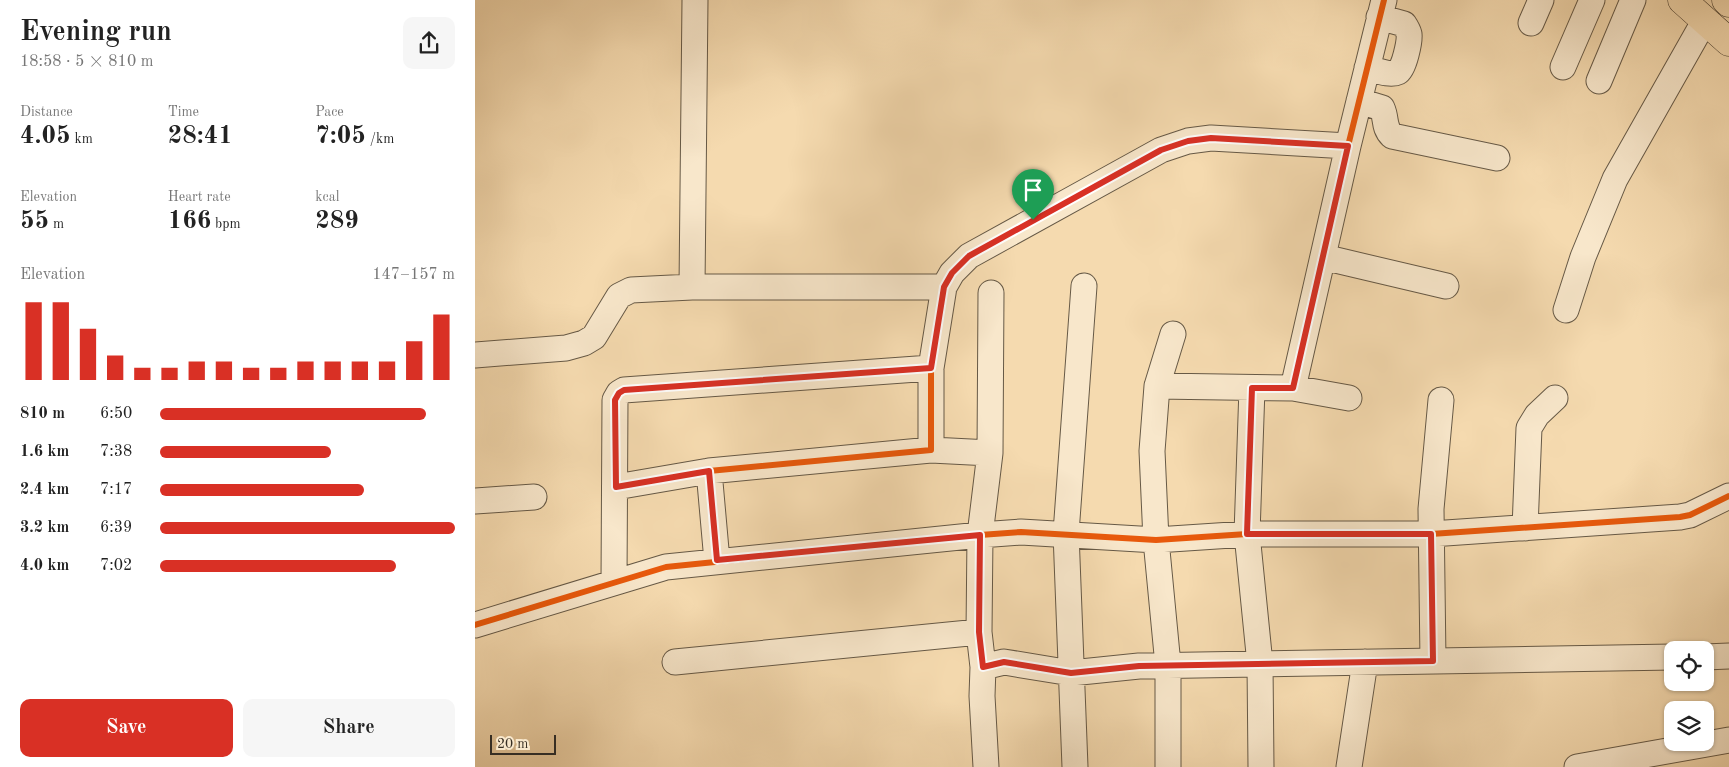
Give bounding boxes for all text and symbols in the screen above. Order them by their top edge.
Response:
button: share [403,17,455,69]
text: Evening run [20,19,172,47]
text: 18:58 · 5 × 810 m [20,54,153,70]
text: Distance [20,105,73,119]
text: Time [168,105,199,119]
text: Pace [315,105,344,119]
text: 4.05 [20,124,71,149]
text: 28:41 [168,124,233,149]
text: 7:05 [315,124,366,149]
text: km [71,132,93,146]
text: /km [366,132,394,146]
pin [1012,169,1054,220]
icon: arrive [1019,176,1047,204]
text: Elevation [20,190,77,204]
text: Heart rate [168,190,231,204]
text: kcal [315,190,339,204]
text: 55 [20,209,49,234]
text: 166 [168,209,211,234]
text: 289 [315,209,359,234]
text: m [49,217,64,231]
text: bpm [211,217,241,231]
text: Elevation [20,267,85,283]
text: 147–157 m [372,267,455,283]
text: 810 m [20,406,65,422]
text: 6:50 [100,406,132,422]
text: 1.6 km [20,444,69,460]
text: 7:38 [100,444,132,460]
text: 2.4 km [20,482,69,498]
text: 7:17 [100,482,132,498]
text: 3.2 km [20,520,69,536]
text: 6:39 [100,520,132,536]
text: 4.0 km [20,558,69,574]
text: 7:02 [100,558,132,574]
map controls [1664,641,1714,751]
button: locate [1664,641,1714,691]
button: Save [20,699,233,757]
button: Share [243,699,455,757]
button: layers [1664,701,1714,751]
scale bar [490,732,556,755]
text: 20 m [497,737,528,751]

